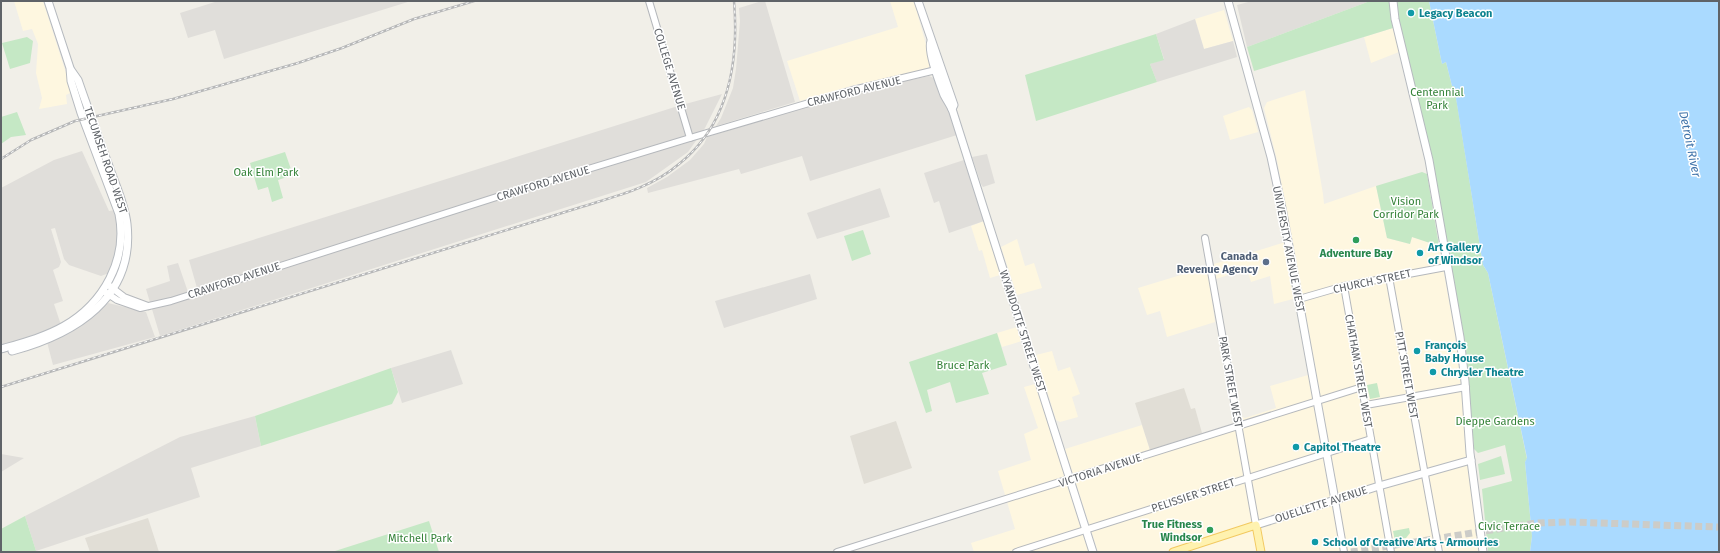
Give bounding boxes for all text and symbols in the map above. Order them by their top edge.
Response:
place label: Legacy Beacon [1419,7,1492,20]
marker: Legacy Beacon [1406,8,1416,18]
street label: COLLEGE AVENUE [651,27,688,112]
street label: CRAWFORD AVENUE [806,73,903,109]
park label: Centennial Park [1410,86,1464,112]
street label: TECUMSEH ROAD WEST [81,105,130,216]
water label: Detroit River [1676,110,1704,179]
street label: CRAWFORD AVENUE [495,163,591,204]
park label: Oak Elm Park [233,166,299,179]
street label: UNIVERSITY AVENUE WEST [1270,185,1307,314]
park label: Vision Corridor Park [1373,195,1439,221]
marker: Adventure Bay [1351,235,1361,245]
place label: Art Gallery of Windsor [1427,241,1483,267]
place label: Adventure Bay [1319,247,1393,260]
marker: Art Gallery of Windsor [1415,248,1425,258]
place label: Canada Revenue Agency [1177,250,1258,276]
marker: Canada Revenue Agency [1261,257,1271,267]
street label: CRAWFORD AVENUE [186,259,282,302]
street label: CHURCH STREET [1332,267,1413,296]
street label: WYANDOTTE STREET WEST [997,268,1049,394]
street label: CHATHAM STREET WEST [1342,313,1375,429]
street label: PITT STREET WEST [1392,330,1421,420]
street label: PARK STREET WEST [1216,335,1245,429]
place label: François Baby House [1425,339,1484,365]
marker: François Baby House [1412,346,1422,356]
park label: Bruce Park [937,359,990,372]
place label: Chrysler Theatre [1441,366,1524,379]
marker: Chrysler Theatre [1428,367,1438,377]
park label: Dieppe Gardens [1455,415,1535,428]
place label: Capitol Theatre [1304,441,1381,454]
marker: Capitol Theatre [1291,442,1301,452]
street label: VICTORIA AVENUE [1057,451,1143,490]
street label: PELISSIER STREET [1150,476,1237,515]
street label: OUELLETTE AVENUE [1273,483,1369,526]
place label: True Fitness Windsor [1142,518,1203,544]
park label: Civic Terrace [1478,520,1540,533]
marker: True Fitness Windsor [1205,525,1215,535]
park label: Mitchell Park [388,532,452,545]
place label: School of Creative Arts - Armouries [1323,536,1499,549]
marker: School of Creative Arts - Armouries [1310,537,1320,547]

